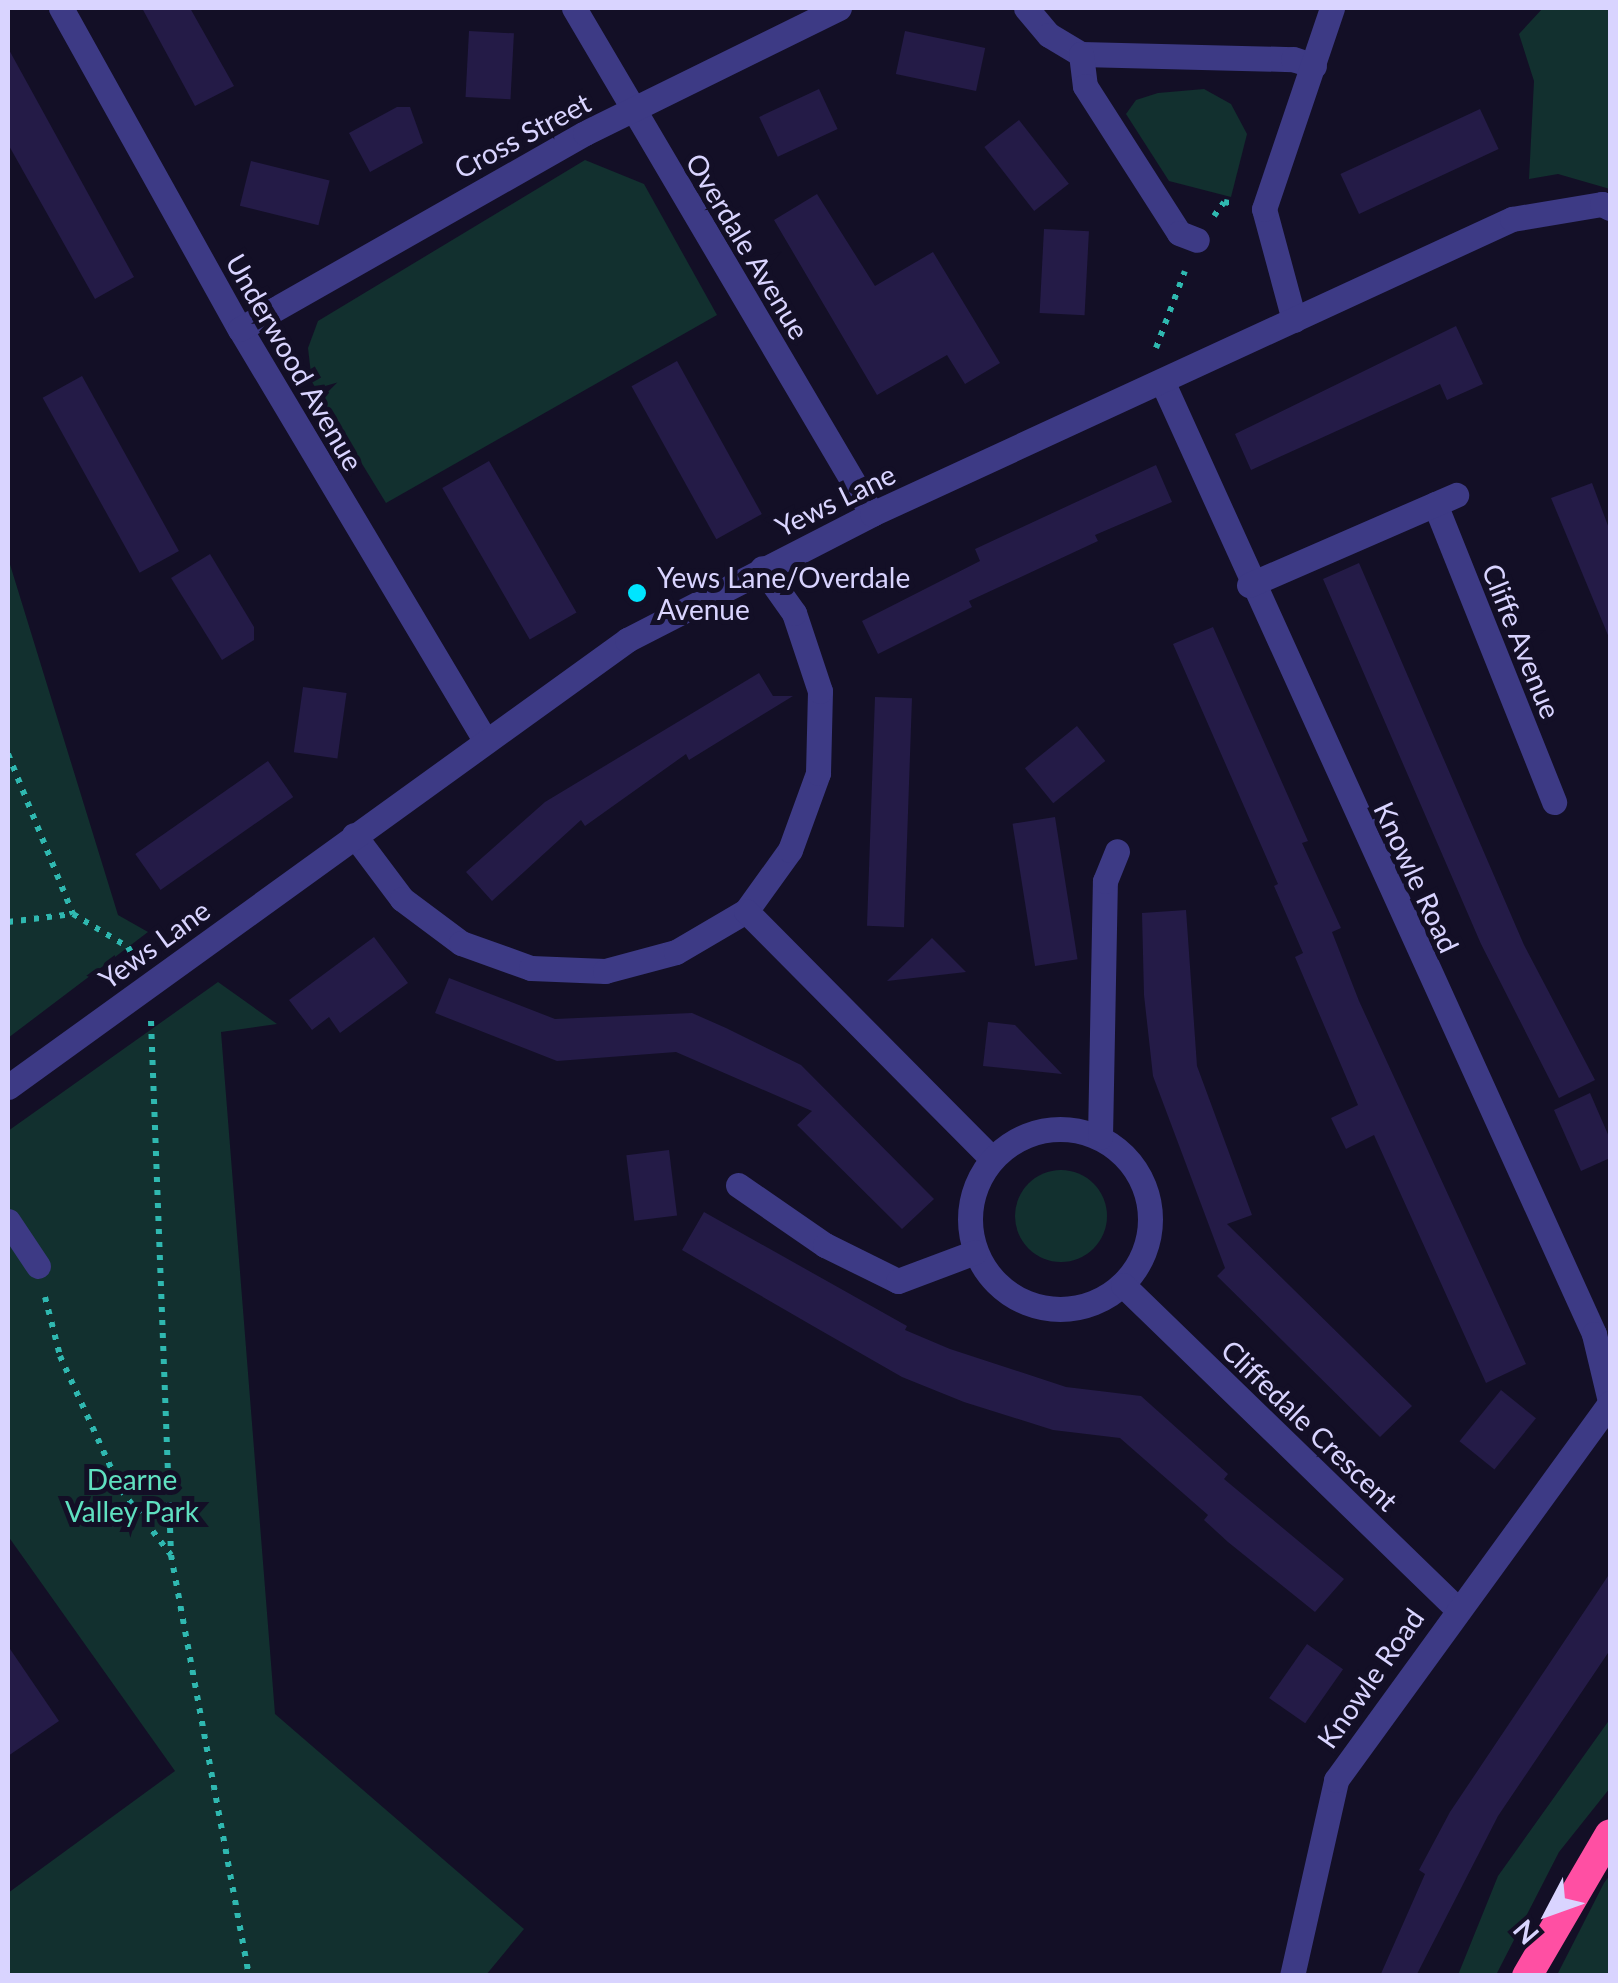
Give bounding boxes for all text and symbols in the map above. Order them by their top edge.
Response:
street label: Cross Street [448,85,596,185]
street label: Overdale Avenue [679,147,817,345]
street label: Underwood Avenue [219,247,371,477]
street label: Yews Lane [770,457,900,543]
street label: Cliffe Avenue [1476,558,1568,724]
place label: Yews Lane/Overdale Avenue [657,560,910,626]
marker: Yews Lane/Overdale Avenue [626,582,648,604]
street label: Knowle Road [1367,796,1467,958]
street label: Yews Lane [92,893,216,995]
street label: Cliffedale Crescent [1215,1332,1405,1518]
park label: Dearne Valley Park [65,1462,199,1528]
street label: Knowle Road [1310,1602,1430,1754]
north arrow [1498,1863,1598,1963]
text: N [1505,1913,1545,1952]

